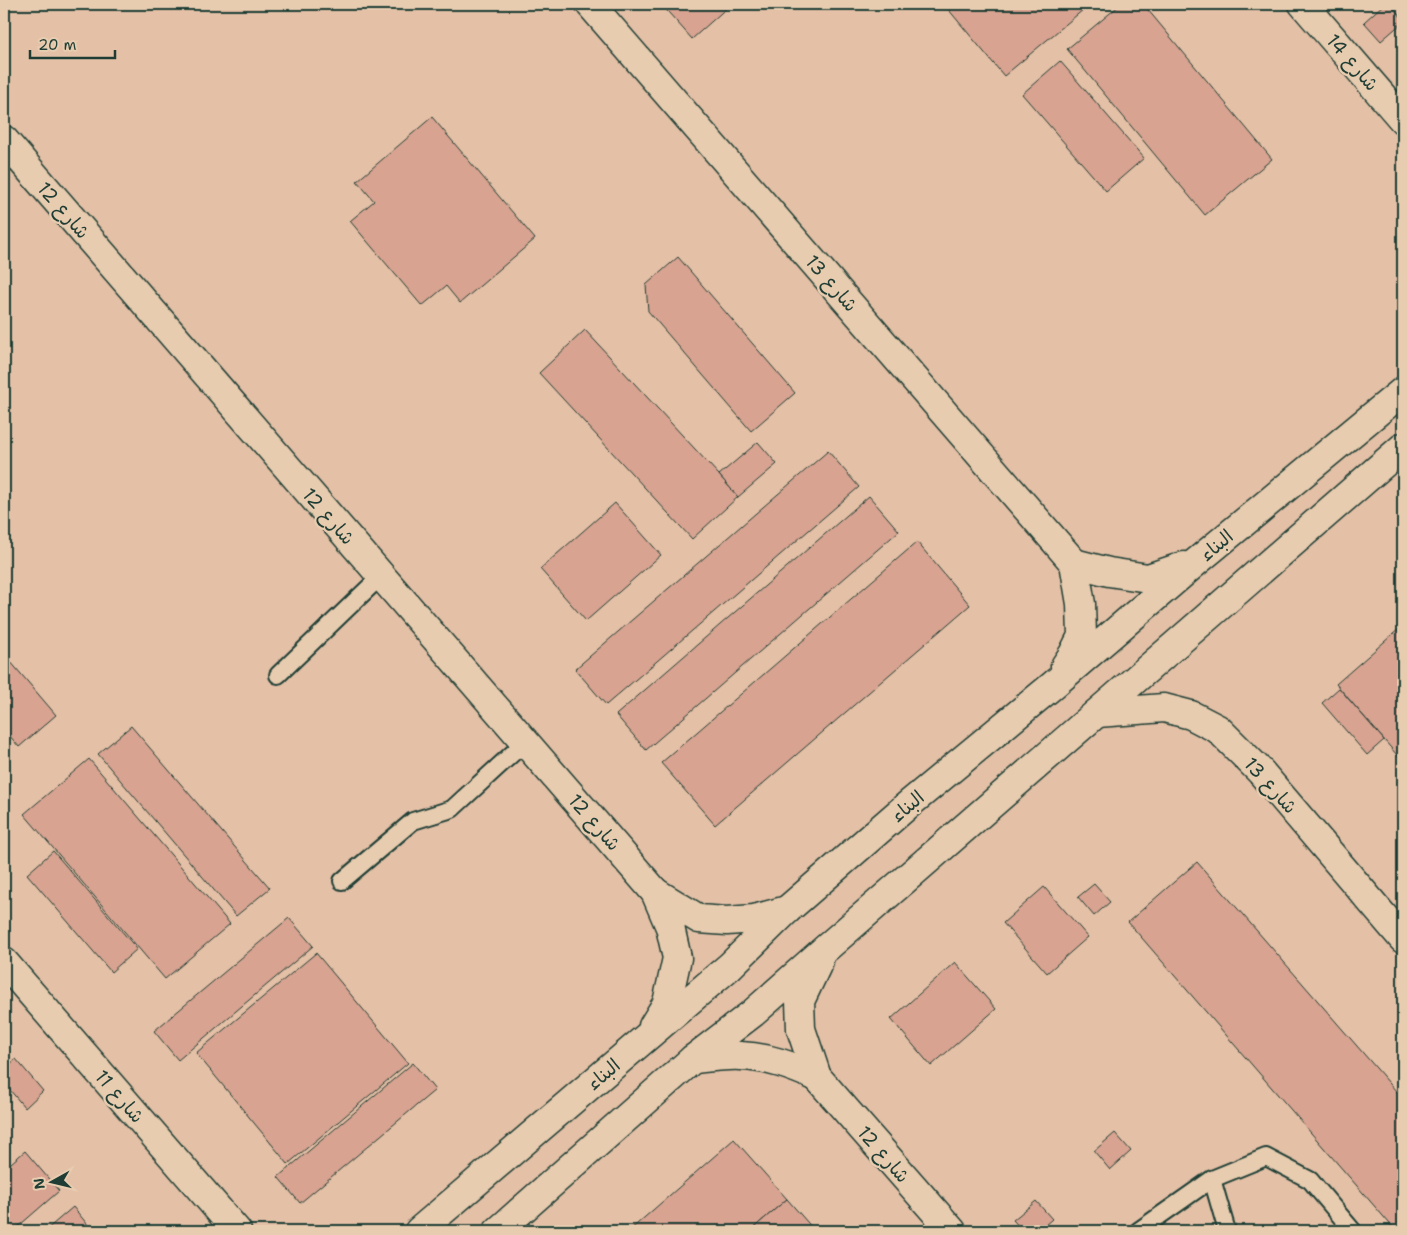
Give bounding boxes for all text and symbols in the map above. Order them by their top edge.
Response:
scale bar [30,28,115,60]
street label: شارع 14 [1320,28,1384,97]
text: 20 m [38,35,77,55]
street label: شارع 12 [31,177,95,245]
street label: شارع 13 [799,249,863,318]
street label: شارع 12 [296,483,360,551]
street label: البناء [1194,524,1238,567]
street label: شارع 13 [1238,752,1303,820]
street label: البناء [885,785,929,828]
street label: شارع 12 [562,789,626,857]
street label: البناء [581,1053,625,1096]
street label: شارع 11 [89,1064,150,1129]
street label: شارع 12 [851,1121,915,1189]
north arrow [28,1158,78,1208]
text: N [29,1177,49,1191]

